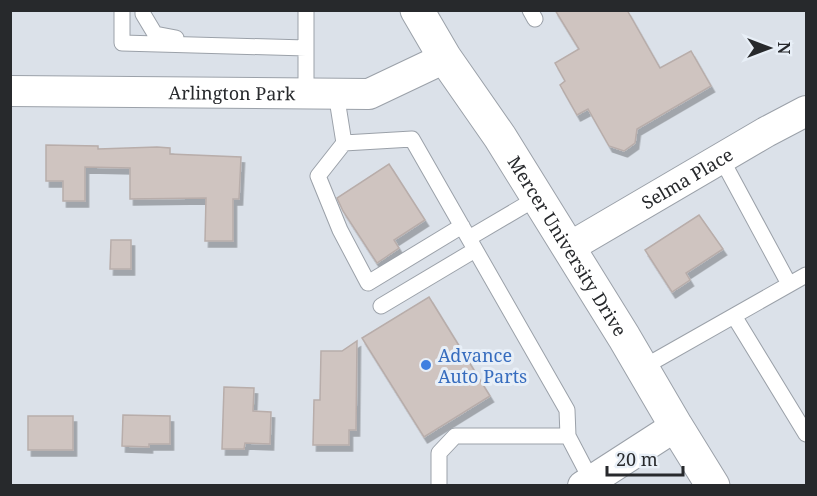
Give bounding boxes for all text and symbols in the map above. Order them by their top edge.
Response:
north arrow [739,18,799,78]
text: N [773,42,795,55]
street label: Arlington Park [168,80,296,105]
street label: Selma Place [637,142,737,214]
street label: Mercer University Drive [503,151,633,341]
place label: Advance Auto Parts [438,343,527,388]
marker: Advance Auto Parts [419,358,433,372]
scale bar [607,439,684,477]
text: 20 m [616,447,658,471]

